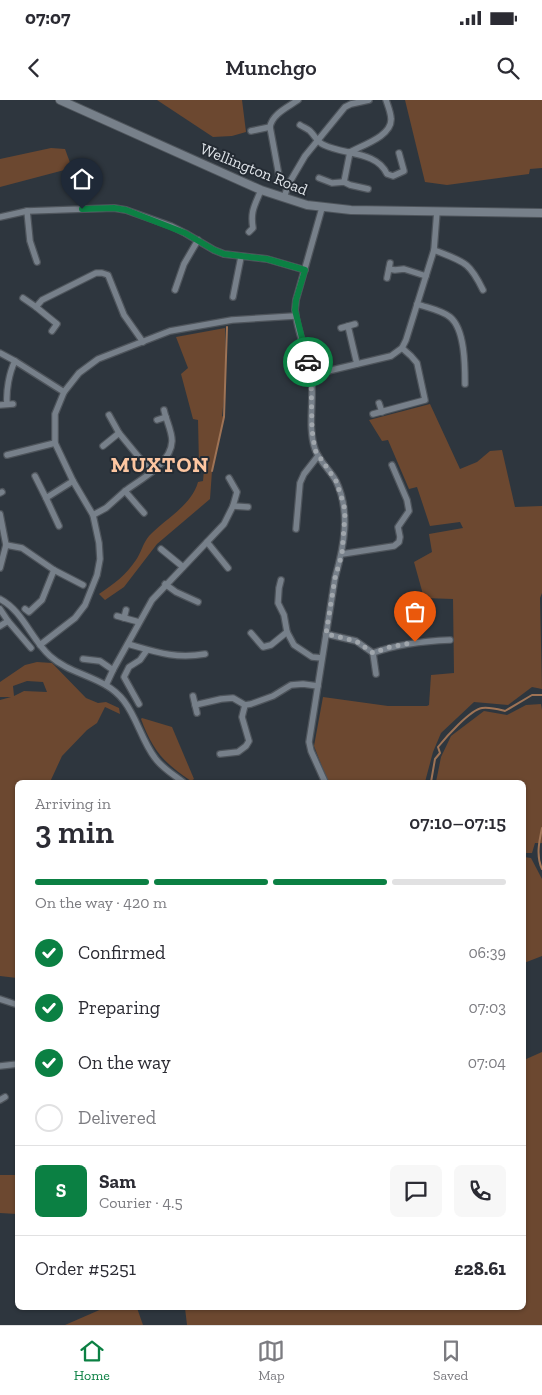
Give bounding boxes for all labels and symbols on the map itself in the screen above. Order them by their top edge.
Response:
street label: Wellington Road [198,139,311,199]
pin [61,158,103,209]
courier [283,337,333,387]
district label: MUXTON [111,452,209,477]
pin [394,591,436,642]

